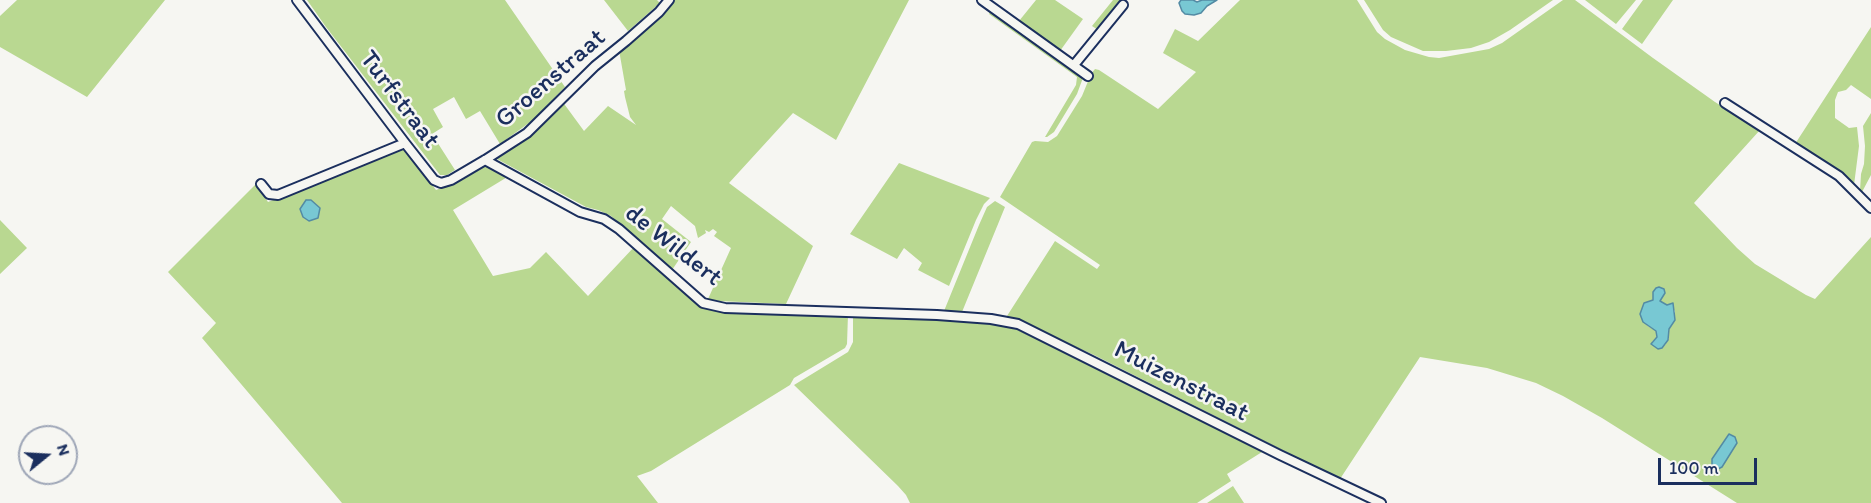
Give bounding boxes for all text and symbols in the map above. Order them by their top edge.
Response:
street label: Groenstraat [489,23,613,135]
street label: Turfstraat [352,45,446,155]
street label: de Wildert [618,198,728,294]
street label: Muizenstraat [1108,335,1254,429]
north arrow [18,425,78,485]
text: N [53,442,74,458]
scale bar [1661,446,1760,484]
text: 100 m [1669,457,1719,479]

